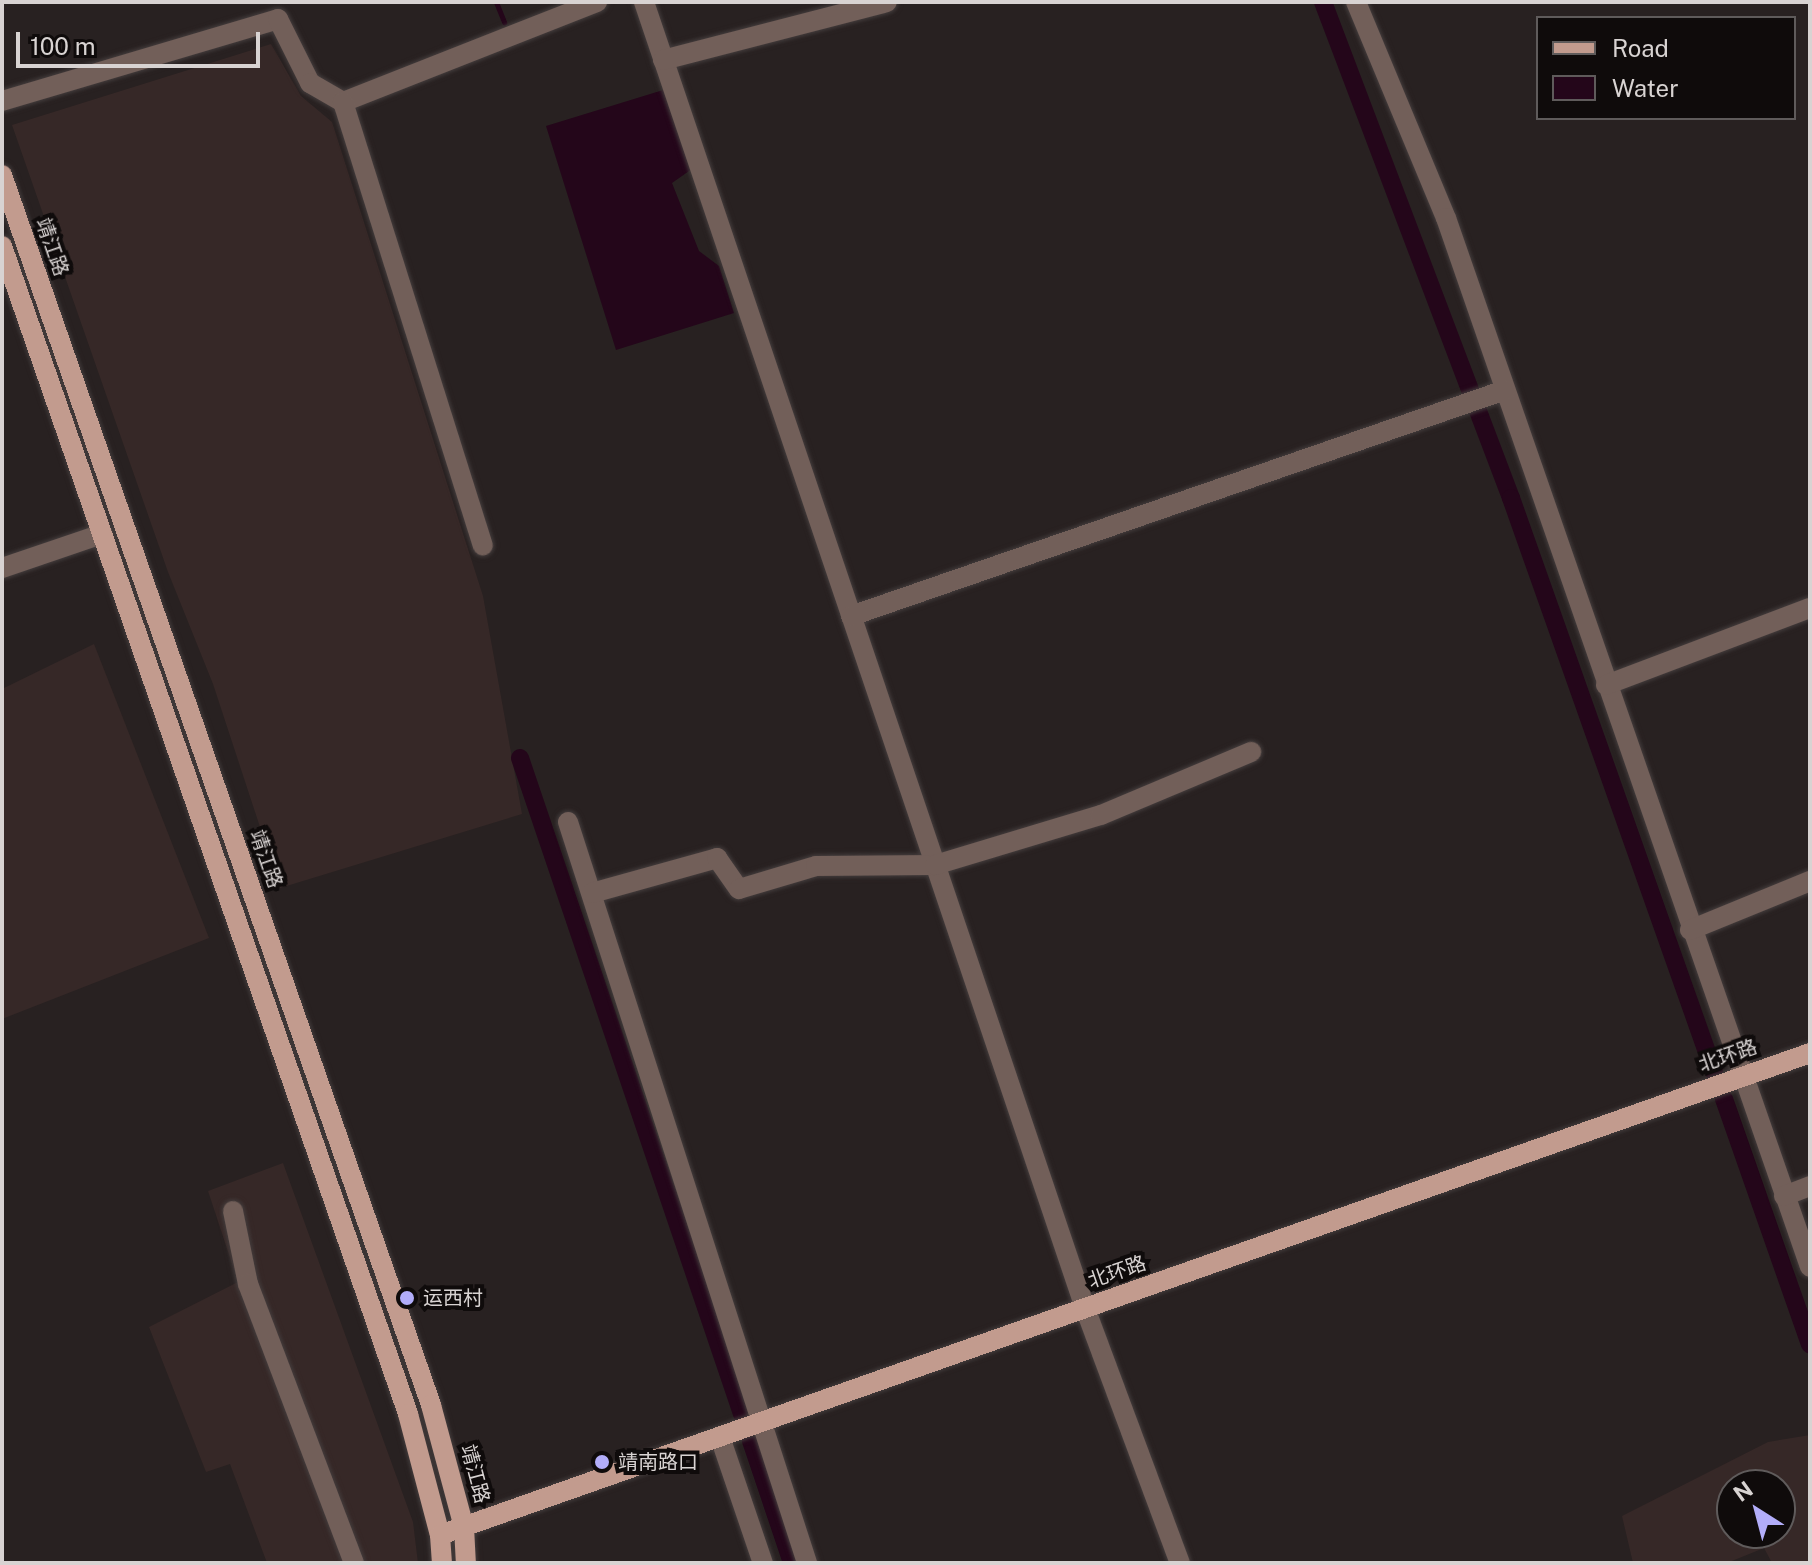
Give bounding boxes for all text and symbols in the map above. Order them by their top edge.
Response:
scale bar [20,16,264,66]
legend [1536,16,1796,120]
text: 100 m [30,32,96,60]
text: Road [1612,34,1669,62]
text: Water [1612,74,1679,102]
street label: 靖江路 [31,215,73,279]
street label: 靖江路 [245,827,287,891]
street label: 北环路 [1696,1035,1760,1077]
street label: 北环路 [1085,1251,1149,1293]
place label: 运西村 [423,1286,483,1310]
marker: 运西村 [398,1289,416,1307]
street label: 靖江路 [456,1442,494,1506]
place label: 靖南路口 [618,1450,698,1474]
marker: 靖南路口 [593,1453,611,1471]
north arrow [1716,1469,1796,1549]
text: N [1728,1476,1758,1507]

